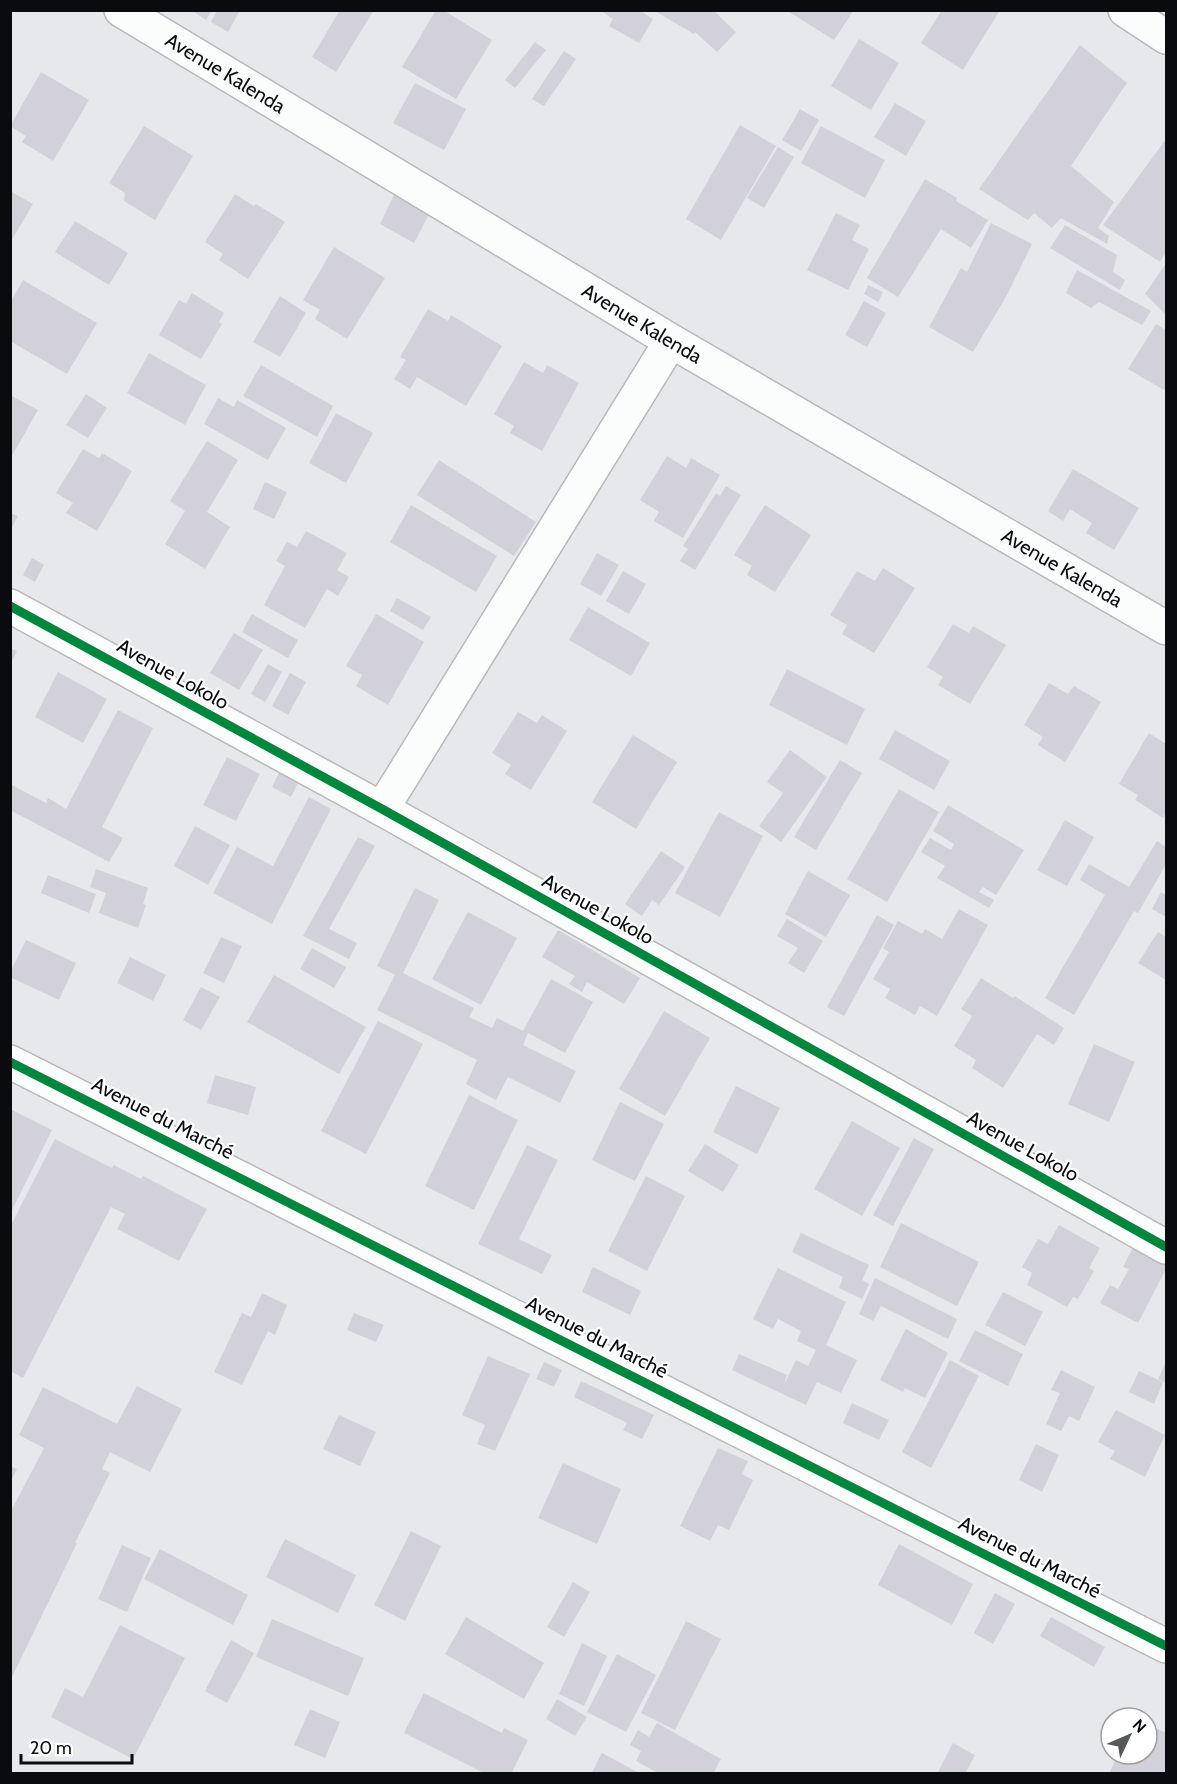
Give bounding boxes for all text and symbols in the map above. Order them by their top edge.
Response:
street label: Avenue Kalenda [161,28,290,118]
street label: Avenue Kalenda [578,278,707,369]
street label: Avenue Kalenda [997,523,1127,612]
street label: Avenue Lokolo [113,633,233,715]
street label: Avenue Lokolo [538,868,658,950]
street label: Avenue du Marché [88,1072,238,1164]
street label: Avenue Lokolo [963,1105,1083,1187]
street label: Avenue du Marché [522,1291,672,1383]
street label: Avenue du Marché [955,1511,1105,1603]
north arrow [1099,1706,1159,1766]
text: N [1129,1715,1150,1737]
scale bar [21,1727,132,1765]
text: 20 m [30,1737,72,1759]

